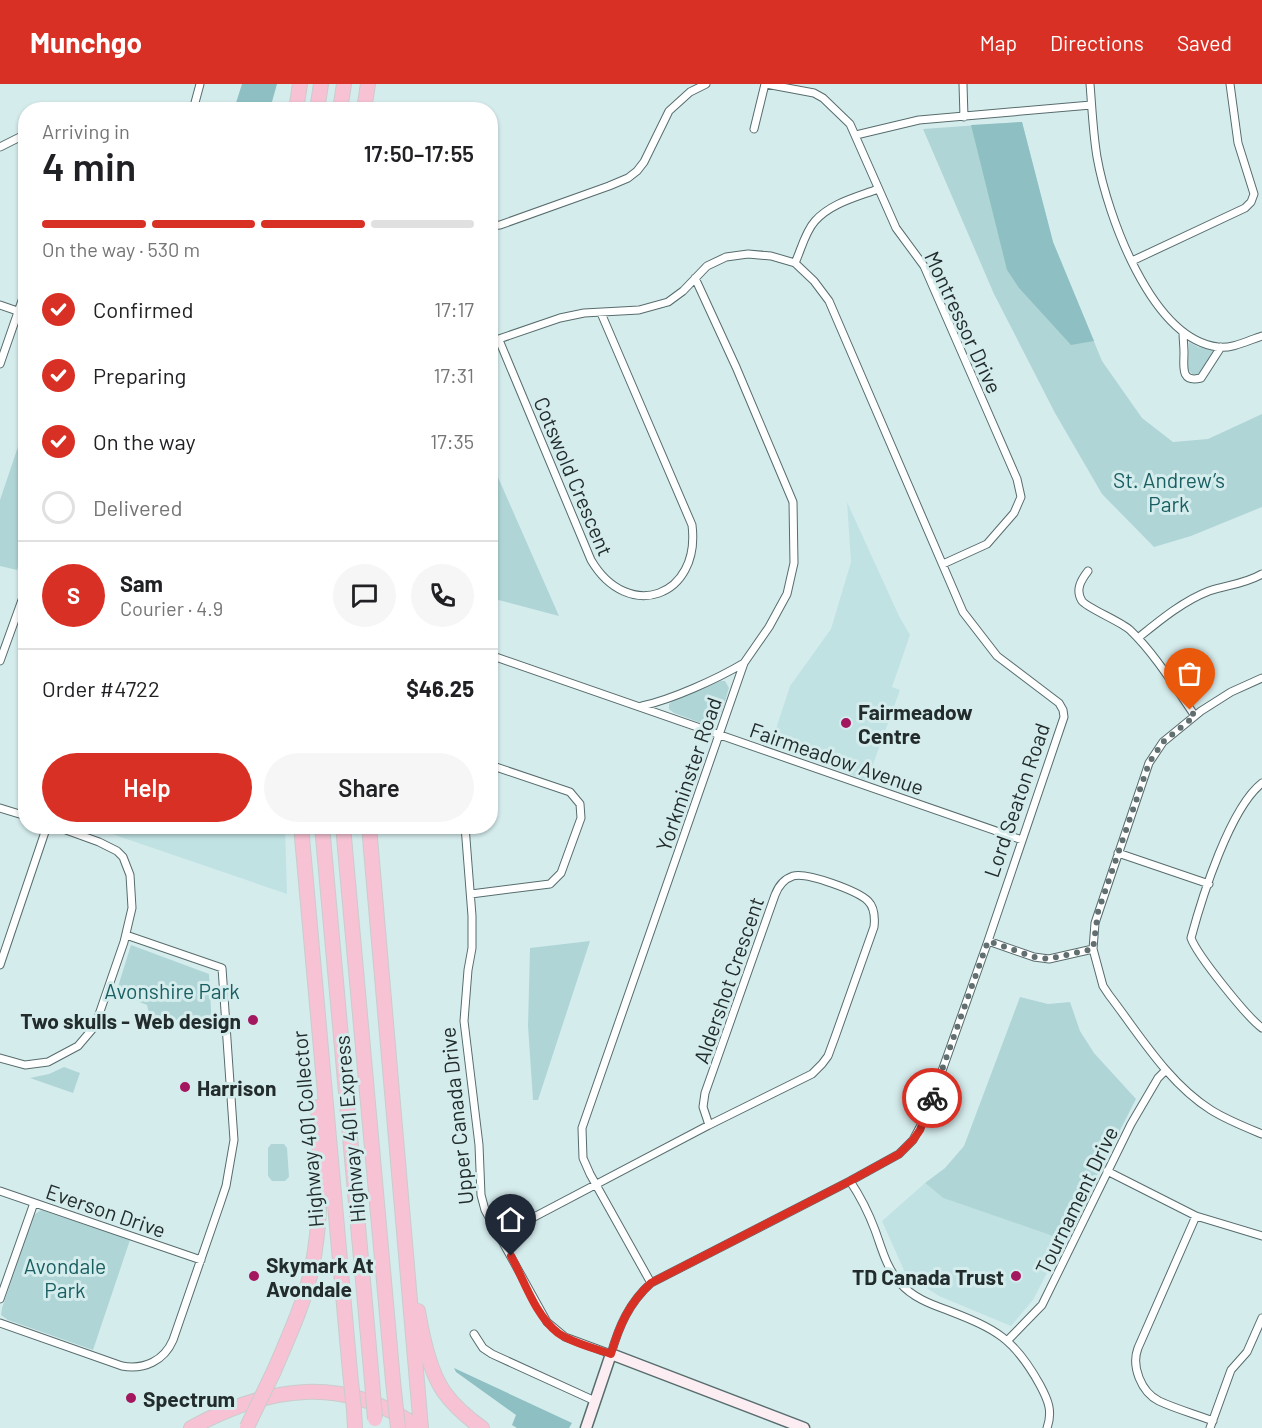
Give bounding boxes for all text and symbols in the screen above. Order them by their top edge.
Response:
text: Munchgo [30,25,142,59]
text: Map [980,30,1017,55]
text: Directions [1050,30,1144,55]
text: Saved [1177,30,1232,55]
text: Arriving in [42,119,130,143]
text: 17:50–17:55 [364,140,474,166]
text: 4 min [42,142,136,189]
text: On the way · 530 m [42,237,200,261]
street label: Montressor Drive [920,247,1008,397]
icon: check [42,293,75,326]
text: Confirmed [93,296,193,322]
text: 17:17 [434,297,474,321]
icon: check [42,359,75,392]
text: Preparing [93,362,186,388]
text: 17:31 [434,363,474,387]
street label: Cotswold Crescent [529,393,619,559]
icon: check [42,425,75,458]
text: On the way [93,428,196,454]
text: 17:35 [430,429,474,453]
park label: St. Andrew’s Park [1113,467,1225,516]
text: Delivered [93,494,182,520]
button: chat [333,564,396,627]
button: phone [411,564,474,627]
text: Sam [120,570,163,596]
text: S [67,582,80,608]
text: Courier · 4.9 [120,596,223,620]
pin [1164,648,1215,710]
icon: bag [1173,657,1206,690]
text: Order #4722 [42,675,160,701]
text: $46.25 [406,675,474,701]
street label: Yorkminster Road [650,694,726,854]
place label: Fairmeadow Centre [858,699,973,748]
street label: Fairmeadow Avenue [747,716,927,800]
marker: Fairmeadow Centre [839,716,853,730]
street label: Lord Seaton Road [978,720,1054,880]
button: Help [42,753,252,822]
button: Share [264,753,474,822]
street label: Aldershot Crescent [688,893,768,1067]
park label: Avonshire Park [104,978,240,1003]
place label: Two skulls - Web design [20,1008,241,1033]
marker: Two skulls - Web design [246,1013,260,1027]
street label: Upper Canada Drive [434,1026,478,1206]
street label: Highway 401 Collector [286,1029,328,1229]
street label: Highway 401 Express [328,1034,370,1224]
courier [902,1068,962,1128]
place label: Harrison [197,1075,276,1100]
marker: Harrison [178,1080,192,1094]
icon: bike [916,1082,949,1115]
street label: Tournament Drive [1029,1122,1123,1278]
street label: Everson Drive [43,1178,169,1242]
pin [485,1194,536,1256]
icon: home [494,1203,527,1236]
place label: Skymark At Avondale [266,1252,374,1301]
park label: Avondale Park [24,1253,106,1302]
place label: TD Canada Trust [852,1264,1004,1289]
marker: Skymark At Avondale [247,1269,261,1283]
marker: TD Canada Trust [1009,1269,1023,1283]
place label: Spectrum [143,1386,235,1411]
marker: Spectrum [124,1391,138,1405]

